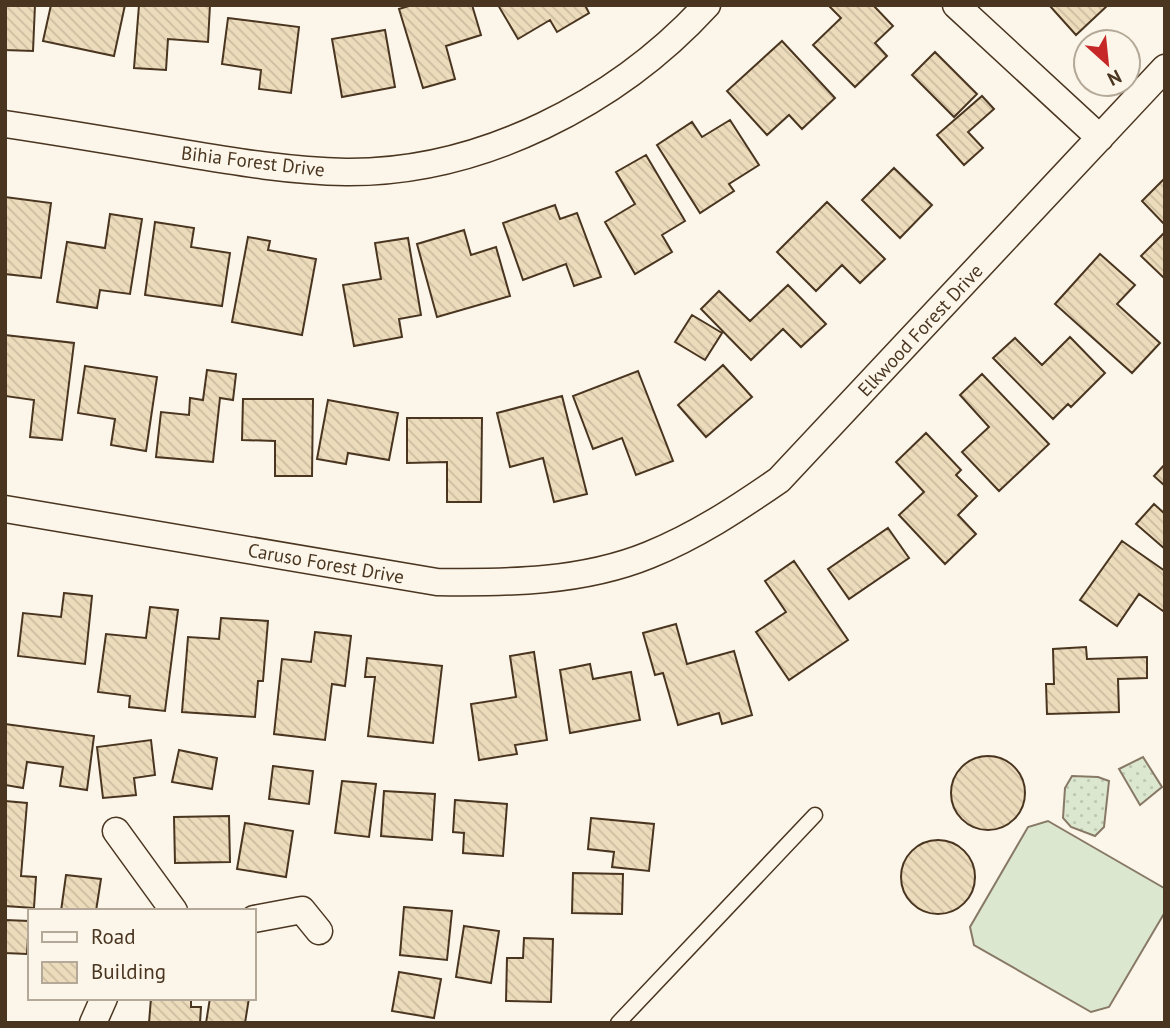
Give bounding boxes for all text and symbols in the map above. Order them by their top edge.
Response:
north arrow [1072,28,1142,98]
text: N [1104,65,1126,92]
street label: Bihia Forest Drive [180,140,326,182]
street label: Elkwood Forest Drive [852,259,988,401]
street label: Caruso Forest Drive [246,537,406,589]
legend [28,909,256,1000]
text: Road [91,923,135,950]
text: Building [91,958,166,985]

